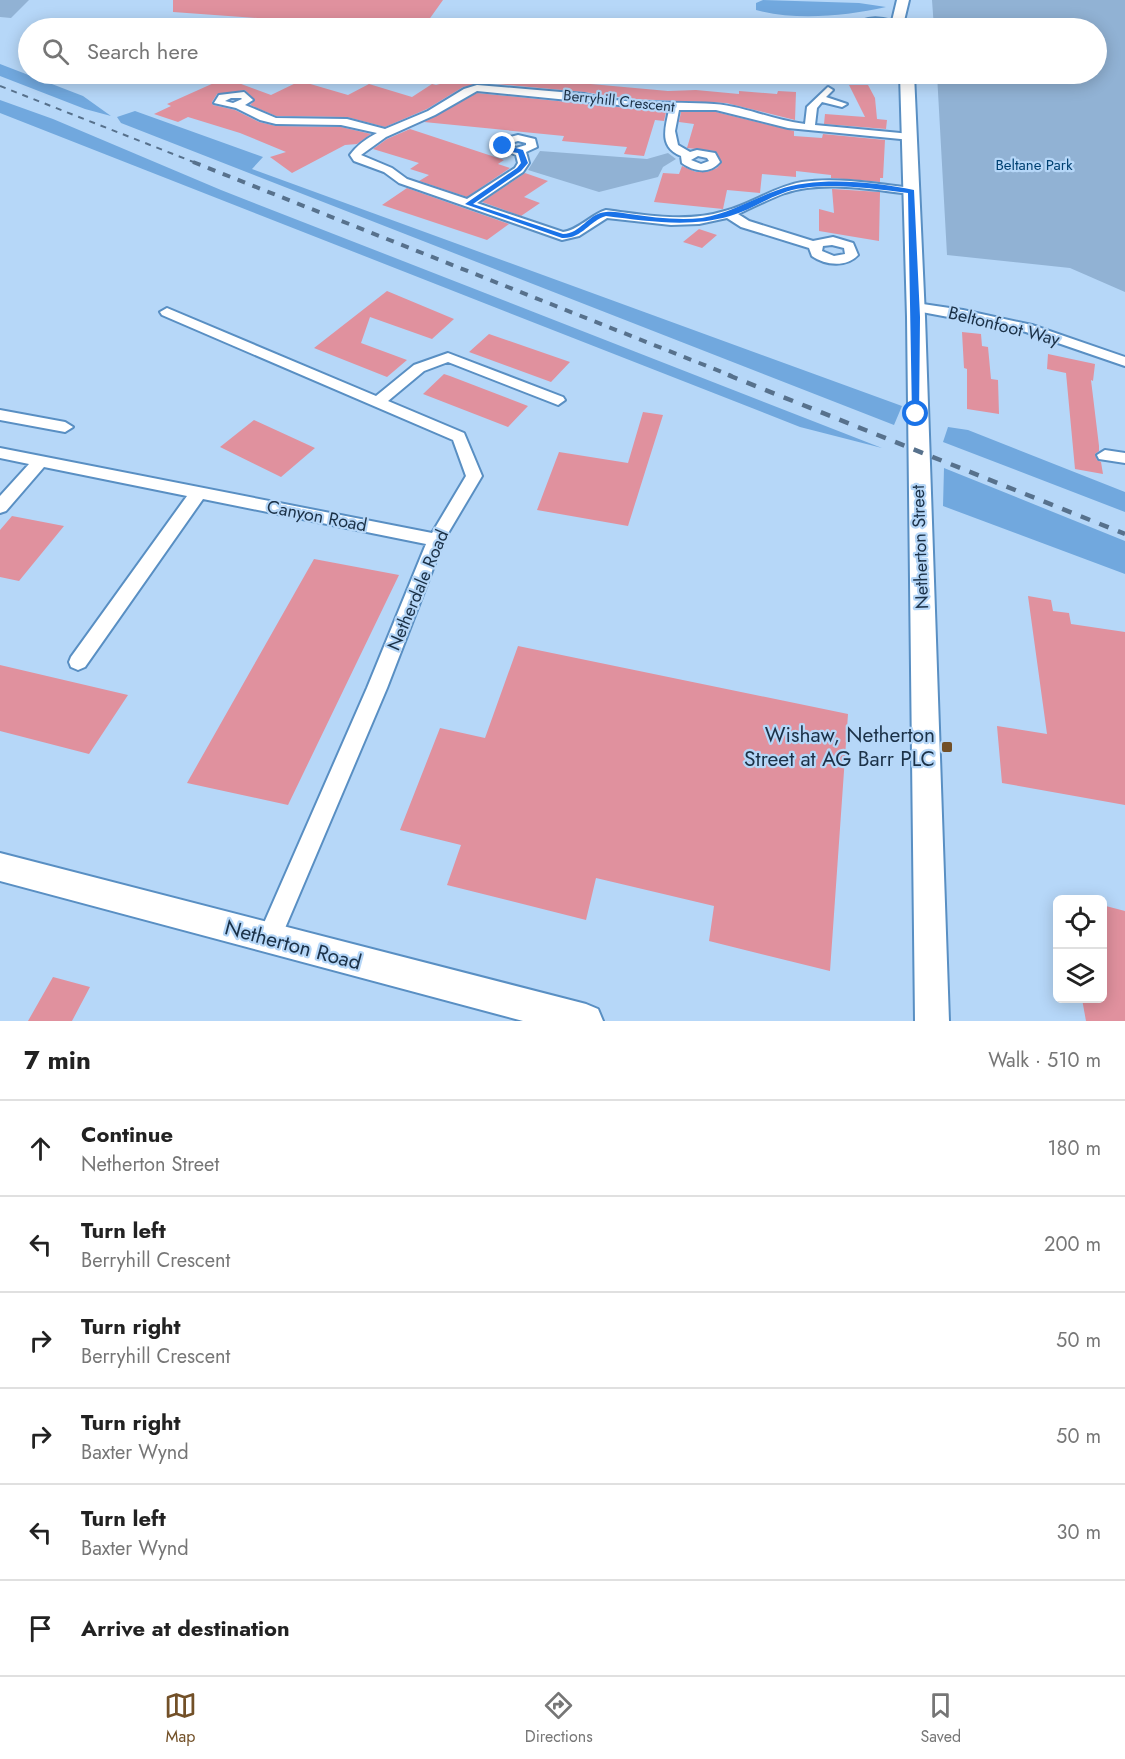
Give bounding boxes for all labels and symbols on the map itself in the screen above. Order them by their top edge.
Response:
street label: Berryhill Crescent [562,84,676,118]
route end [489,132,515,158]
park label: Beltane Park [995,154,1073,176]
street label: Beltonfoot Way [946,300,1063,352]
route start [902,400,928,426]
street label: Netherton Street [905,484,935,610]
street label: Canyon Road [265,494,369,538]
street label: Netherdale Road [381,526,455,654]
place label: Wishaw, Netherton Street at AG Barr PLC [744,720,935,774]
marker: Wishaw, Netherton Street at AG Barr PLC [940,740,954,754]
street label: Netherton Road [221,912,365,978]

